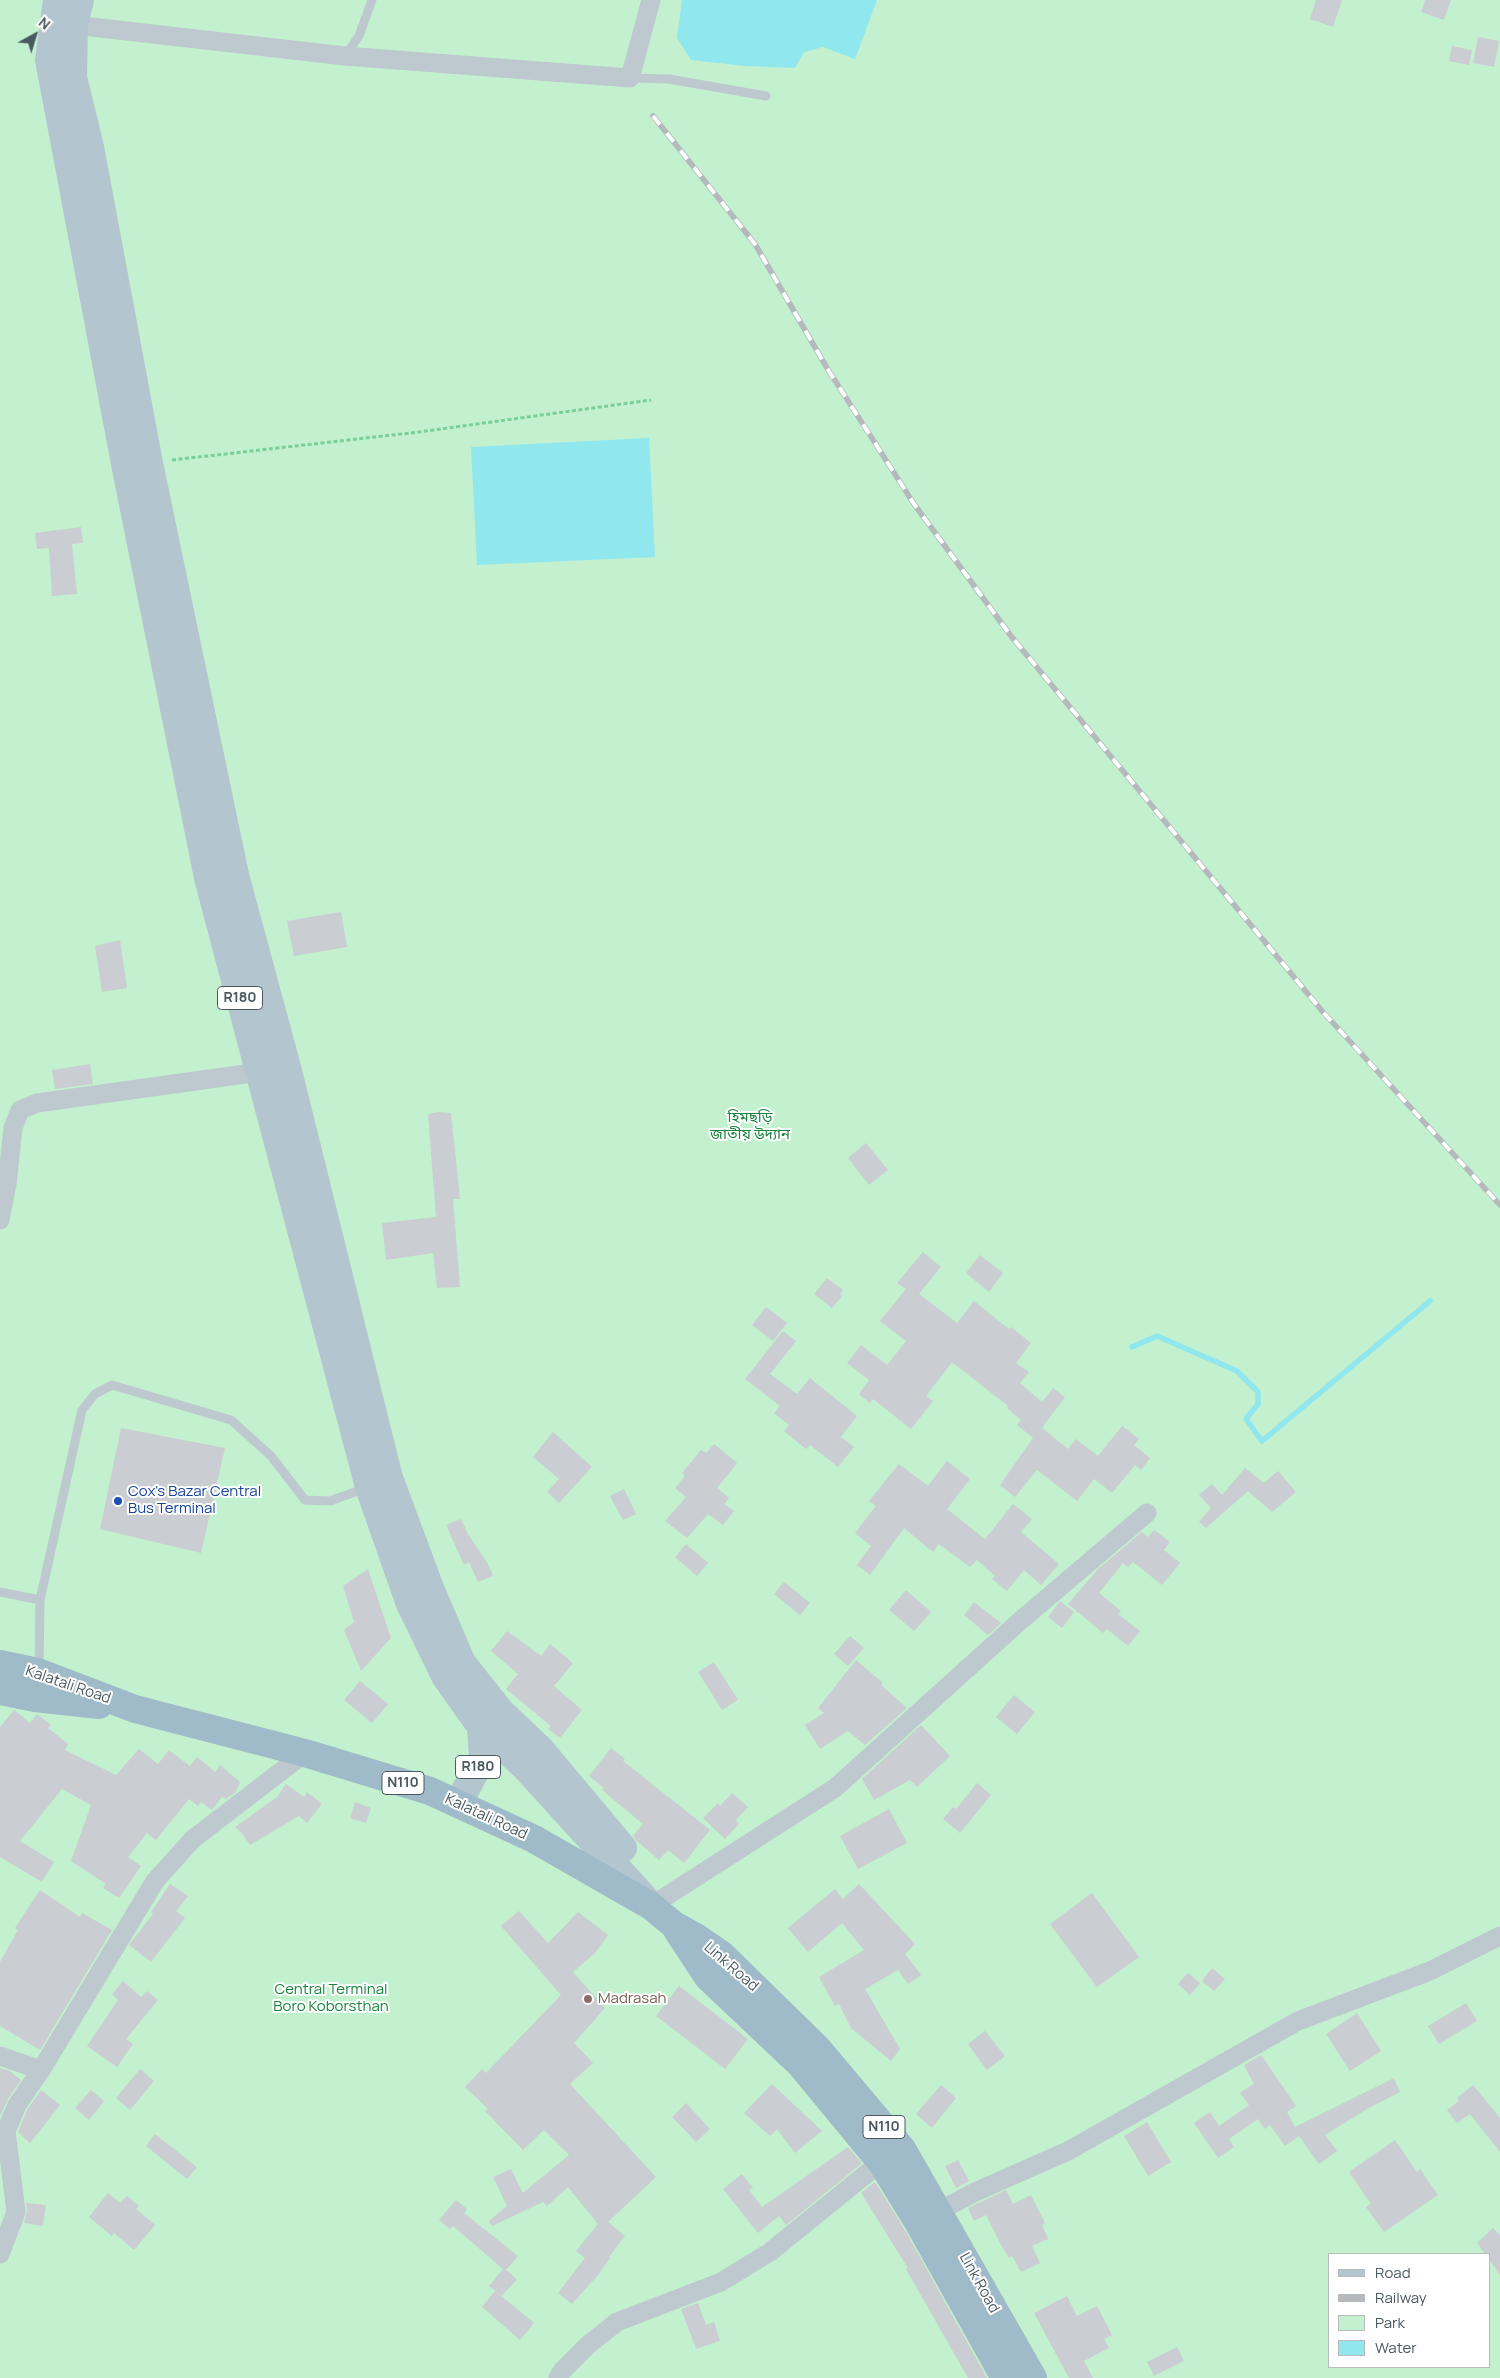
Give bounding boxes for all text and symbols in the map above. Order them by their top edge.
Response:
north arrow [10,10,60,60]
text: N [35,12,55,34]
road number: R180 [218,986,262,1010]
park label: হিমছড়ি জাতীয় উদ্যান [710,1109,790,1144]
place label: Cox's Bazar Central Bus Terminal [128,1483,261,1518]
marker: Cox's Bazar Central Bus Terminal [112,1495,124,1507]
street label: Kalatali Road [23,1662,113,1708]
road number: R180 [456,1755,500,1778]
road number: N110 [382,1772,424,1795]
street label: Kalatali Road [442,1790,530,1844]
street label: Link Road [700,1939,762,1995]
park label: Central Terminal Boro Koborsthan [273,1981,389,2016]
place label: Madrasah [598,1990,666,2008]
marker: Madrasah [582,1993,594,2005]
road number: N110 [863,2116,905,2138]
street label: Link Road [955,2250,1003,2316]
legend [1328,2253,1490,2368]
text: Road [1375,2262,1411,2283]
text: Railway [1375,2287,1427,2308]
text: Park [1375,2312,1405,2333]
text: Water [1375,2337,1417,2358]

